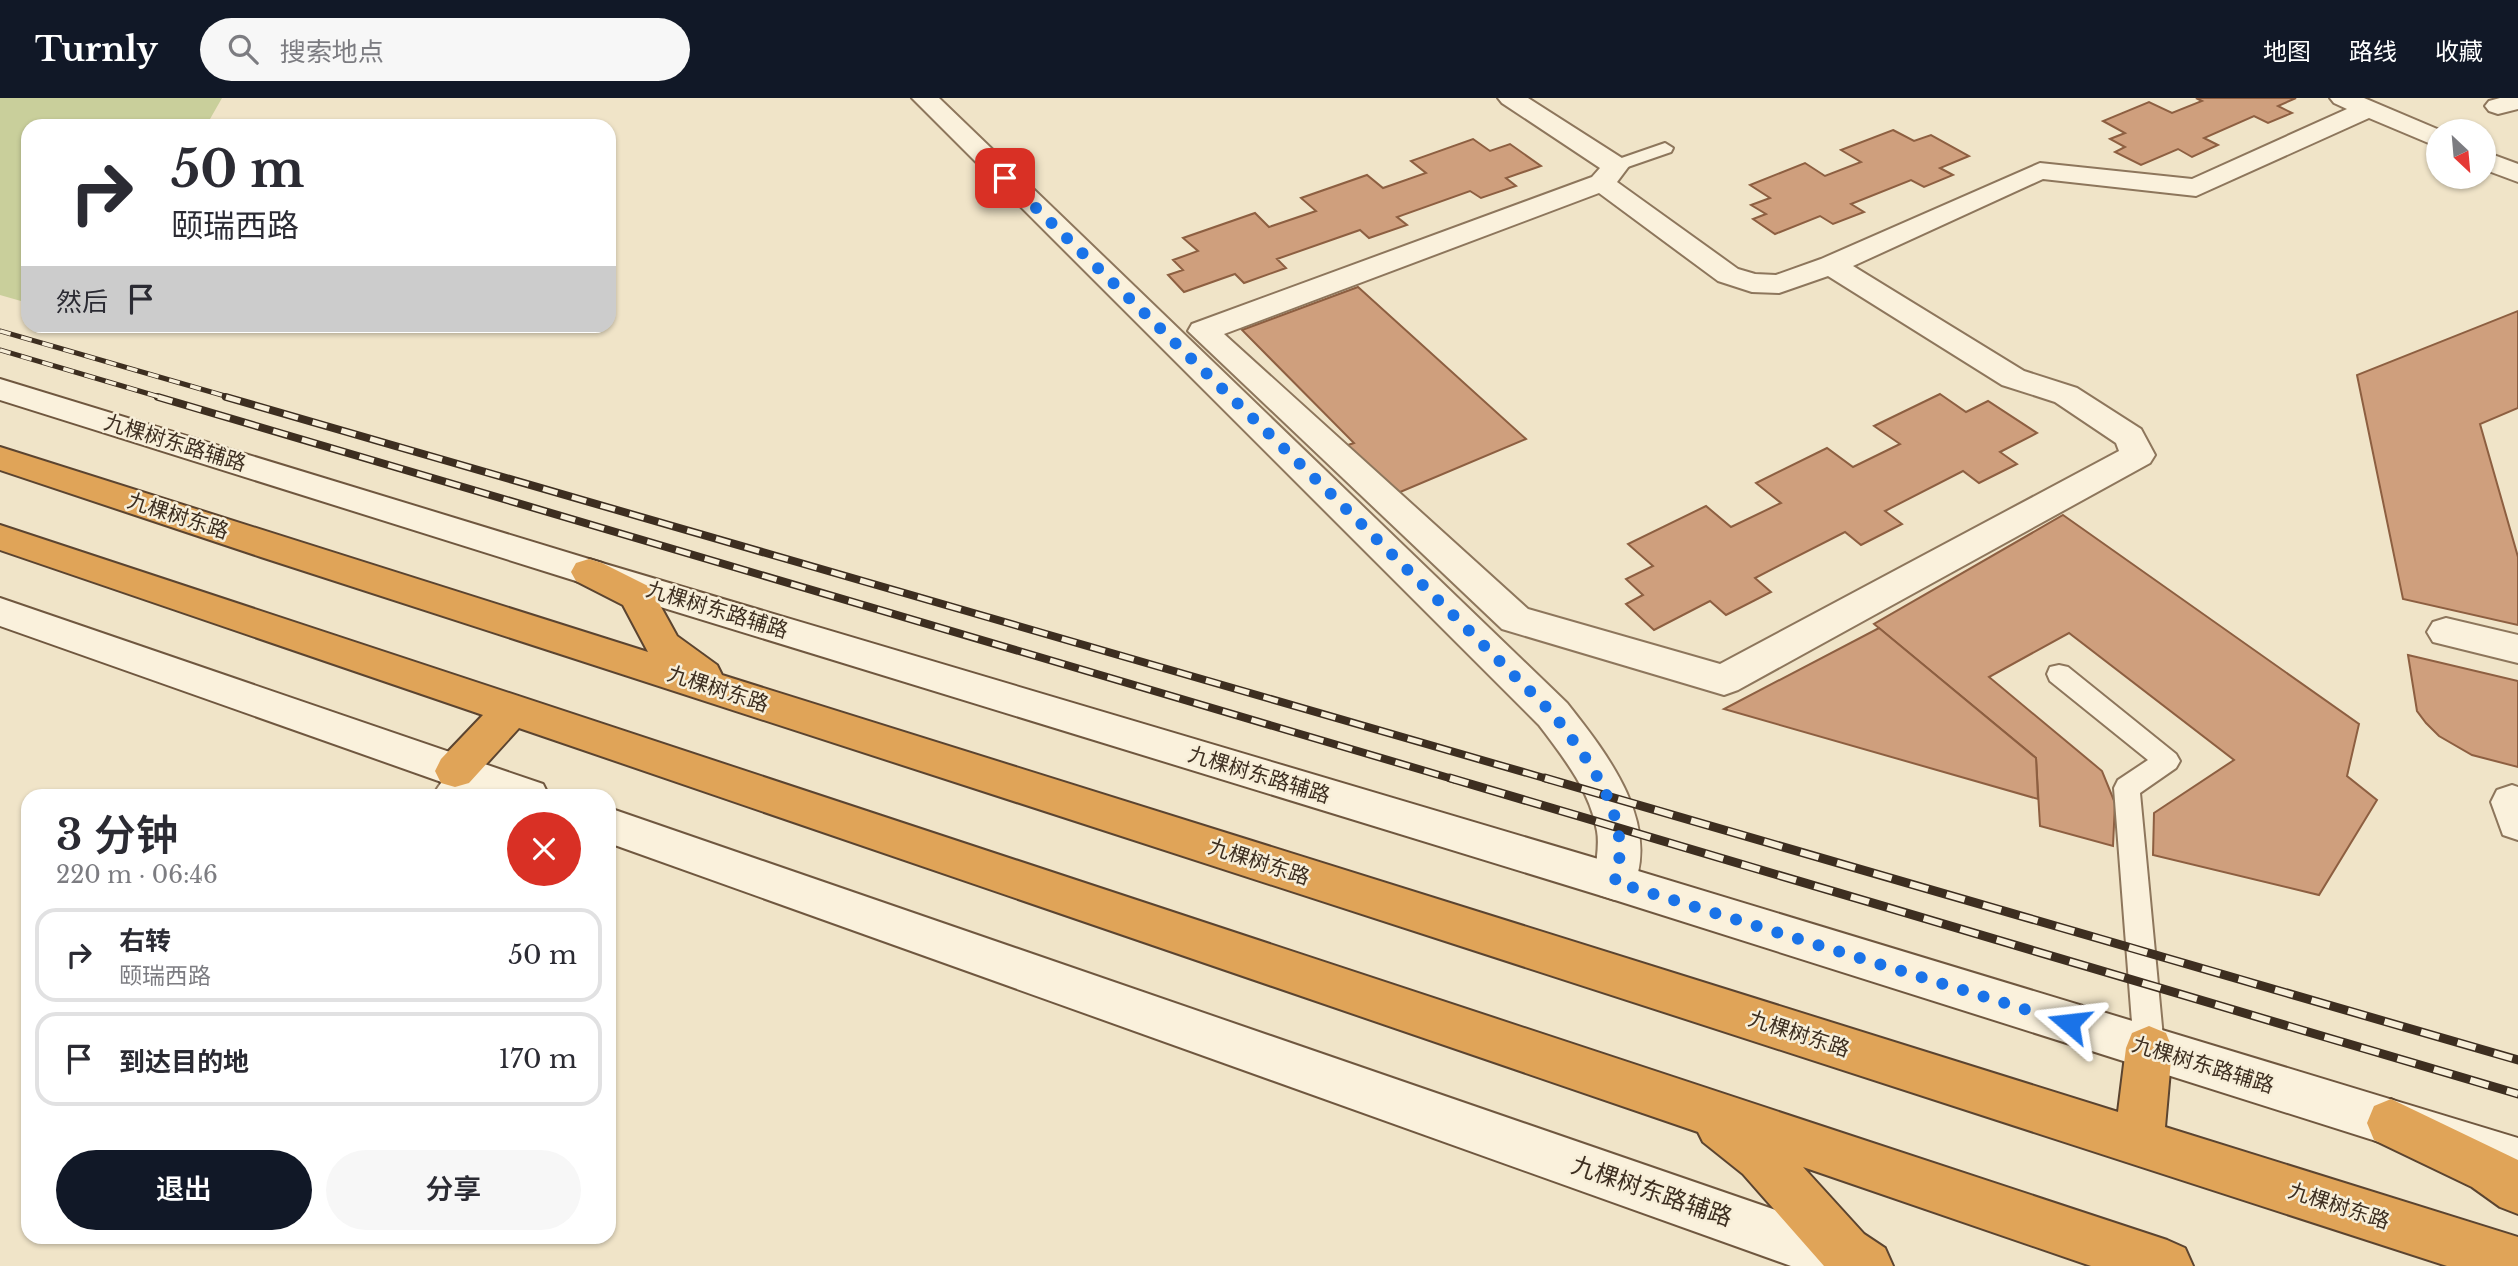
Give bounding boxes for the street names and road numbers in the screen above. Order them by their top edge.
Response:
street label: 九棵树东路辅路 [101,409,249,477]
street label: 九棵树东路 [124,487,232,545]
street label: 九棵树东路辅路 [643,576,791,644]
street label: 九棵树东路 [664,660,772,718]
street label: 九棵树东路辅路 [1185,741,1333,809]
street label: 九棵树东路 [1205,833,1313,891]
street label: 九棵树东路 [1745,1005,1853,1063]
street label: 九棵树东路辅路 [2129,1031,2277,1099]
street label: 九棵树东路辅路 [1568,1150,1736,1232]
street label: 九棵树东路 [2285,1177,2393,1235]

